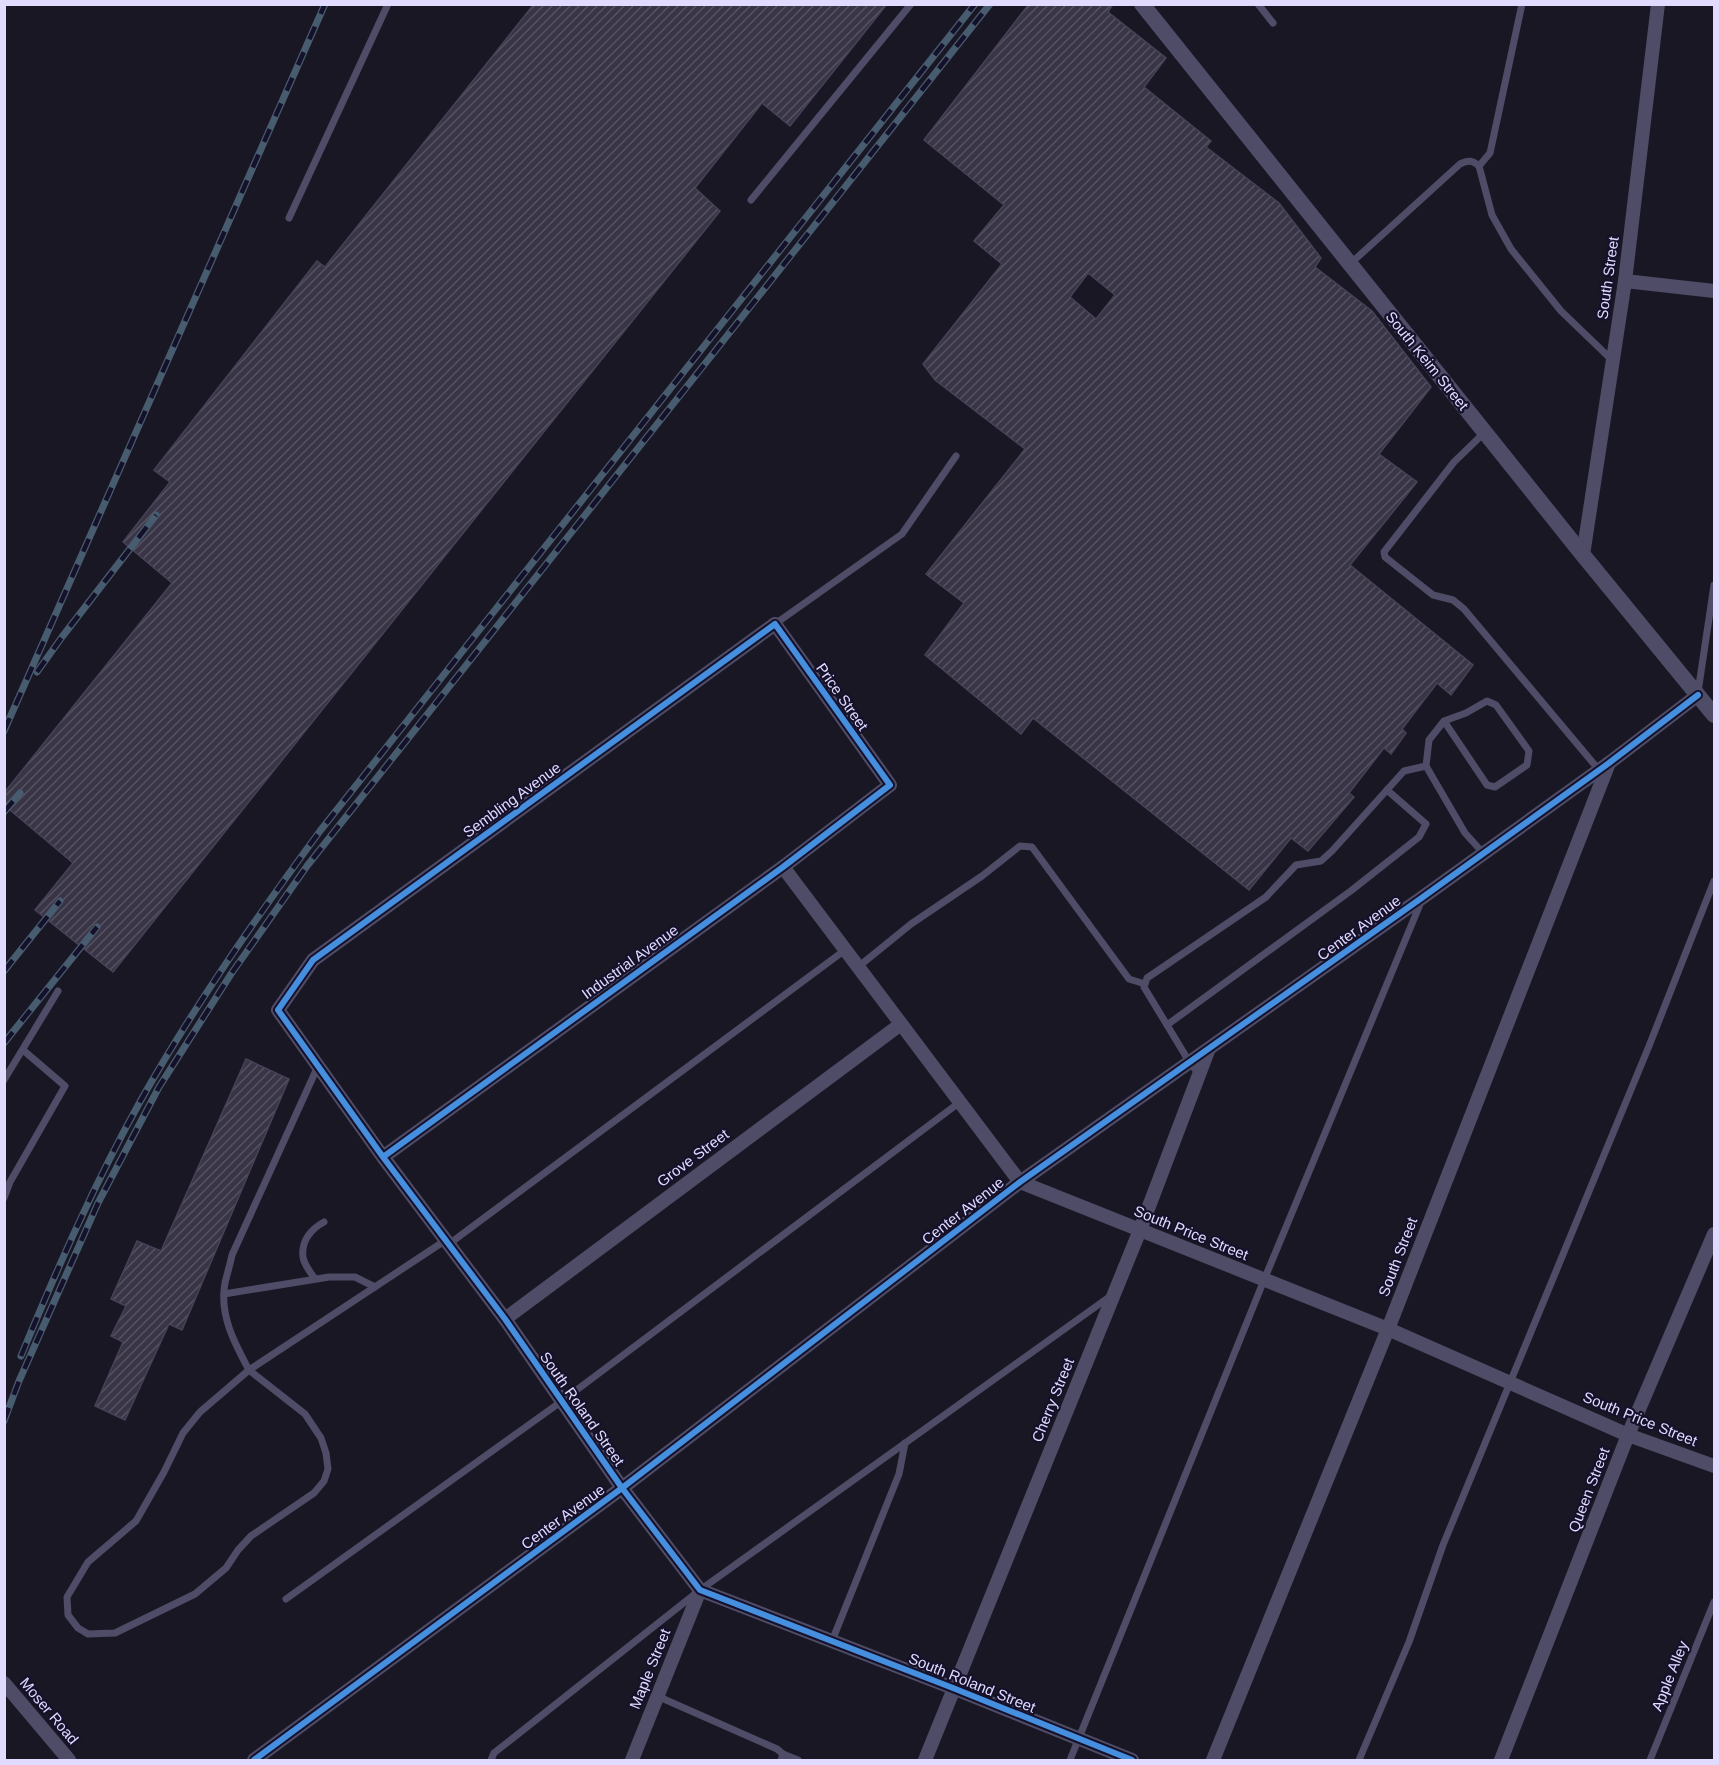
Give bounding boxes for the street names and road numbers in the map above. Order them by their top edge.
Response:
street label: South Street [1593,235,1622,320]
street label: South Keim Street [1382,308,1473,414]
street label: Price Street [813,660,872,734]
street label: Sembling Avenue [460,758,564,841]
street label: Center Avenue [1314,892,1404,964]
street label: Industrial Avenue [578,921,681,1002]
street label: Grove Street [654,1125,732,1190]
street label: Center Avenue [918,1173,1007,1248]
street label: South Price Street [1132,1202,1252,1264]
street label: South Street [1375,1214,1421,1299]
street label: South Roland Street [537,1349,629,1470]
street label: Cherry Street [1028,1355,1077,1444]
street label: South Price Street [1581,1388,1701,1450]
street label: Queen Street [1565,1444,1613,1535]
street label: Center Avenue [518,1481,608,1553]
street label: Maple Street [626,1625,674,1711]
street label: Apple Alley [1648,1638,1692,1713]
street label: South Roland Street [906,1649,1039,1716]
street label: Moser Road [17,1674,82,1747]

